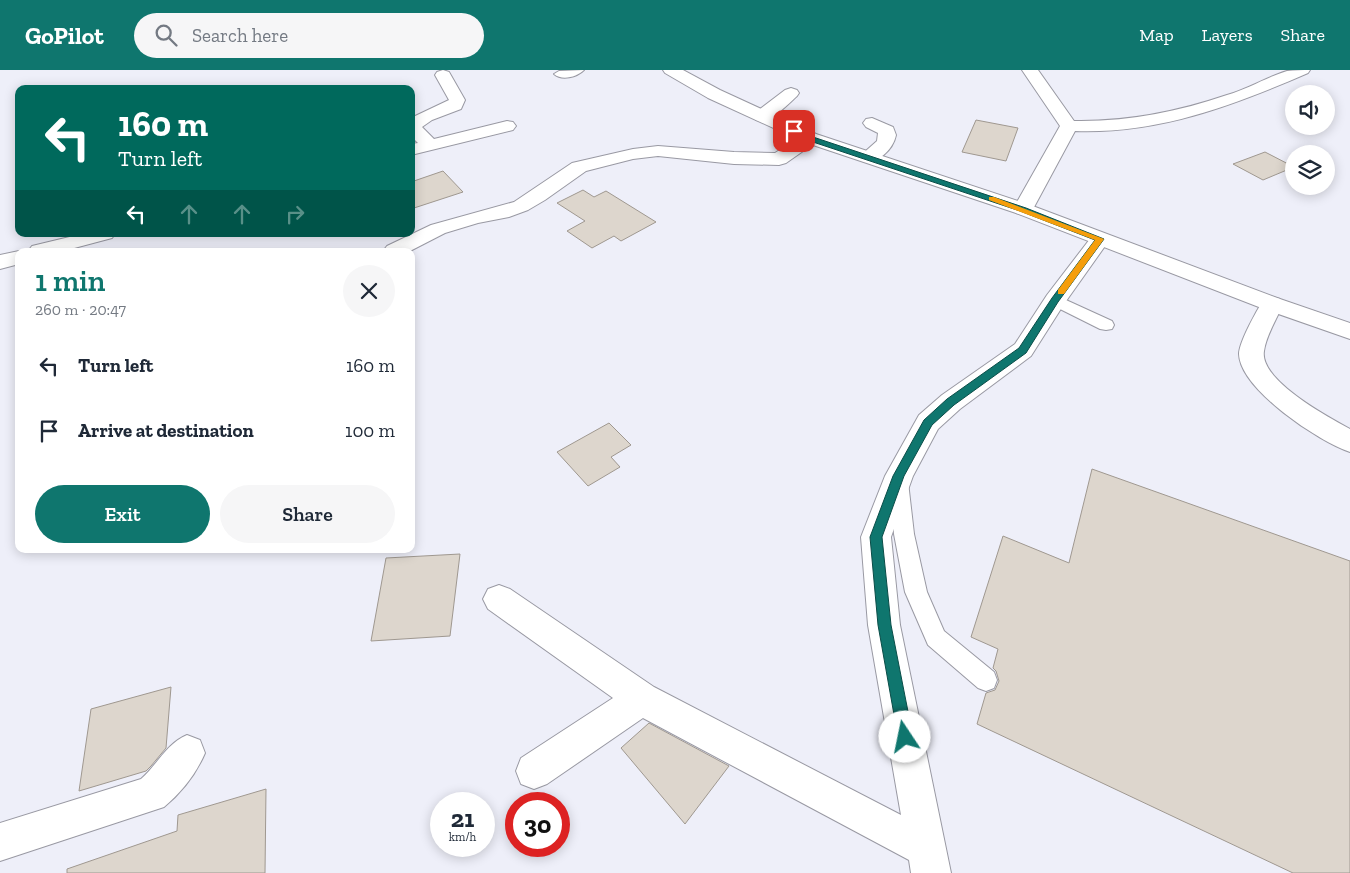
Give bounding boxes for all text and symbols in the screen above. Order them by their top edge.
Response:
search box [134,13,484,58]
text: GoPilot [25,21,104,50]
icon: search [152,21,180,49]
text: Search here [192,24,288,47]
text: Map [1139,24,1174,46]
text: Layers [1202,24,1253,46]
text: Share [1281,24,1325,46]
map controls [1285,85,1335,195]
button: sound [1285,85,1335,135]
text: 160 m [118,103,208,145]
icon: left [35,105,100,170]
pin [773,110,815,152]
icon: arrive [780,117,808,145]
text: Turn left [118,145,202,172]
button: layers [1285,145,1335,195]
icon: left [122,200,150,228]
icon: ahead [175,200,203,228]
icon: ahead [228,200,256,228]
icon: right [281,200,309,228]
text: 1 min [35,263,105,299]
button: close [343,265,395,317]
text: 260 m · 20:47 [35,300,126,319]
icon: left [35,352,63,380]
text: Turn left [78,354,153,377]
text: 160 m [346,354,395,377]
icon: arrive [35,417,63,445]
text: Arrive at destination [78,419,254,442]
text: 100 m [345,419,395,442]
button: Exit [35,485,210,543]
button: Share [220,485,395,543]
position arrow [878,710,930,762]
speed limit sign: 30 [505,792,570,857]
text: 21 [451,803,474,833]
text: km/h [449,830,476,844]

